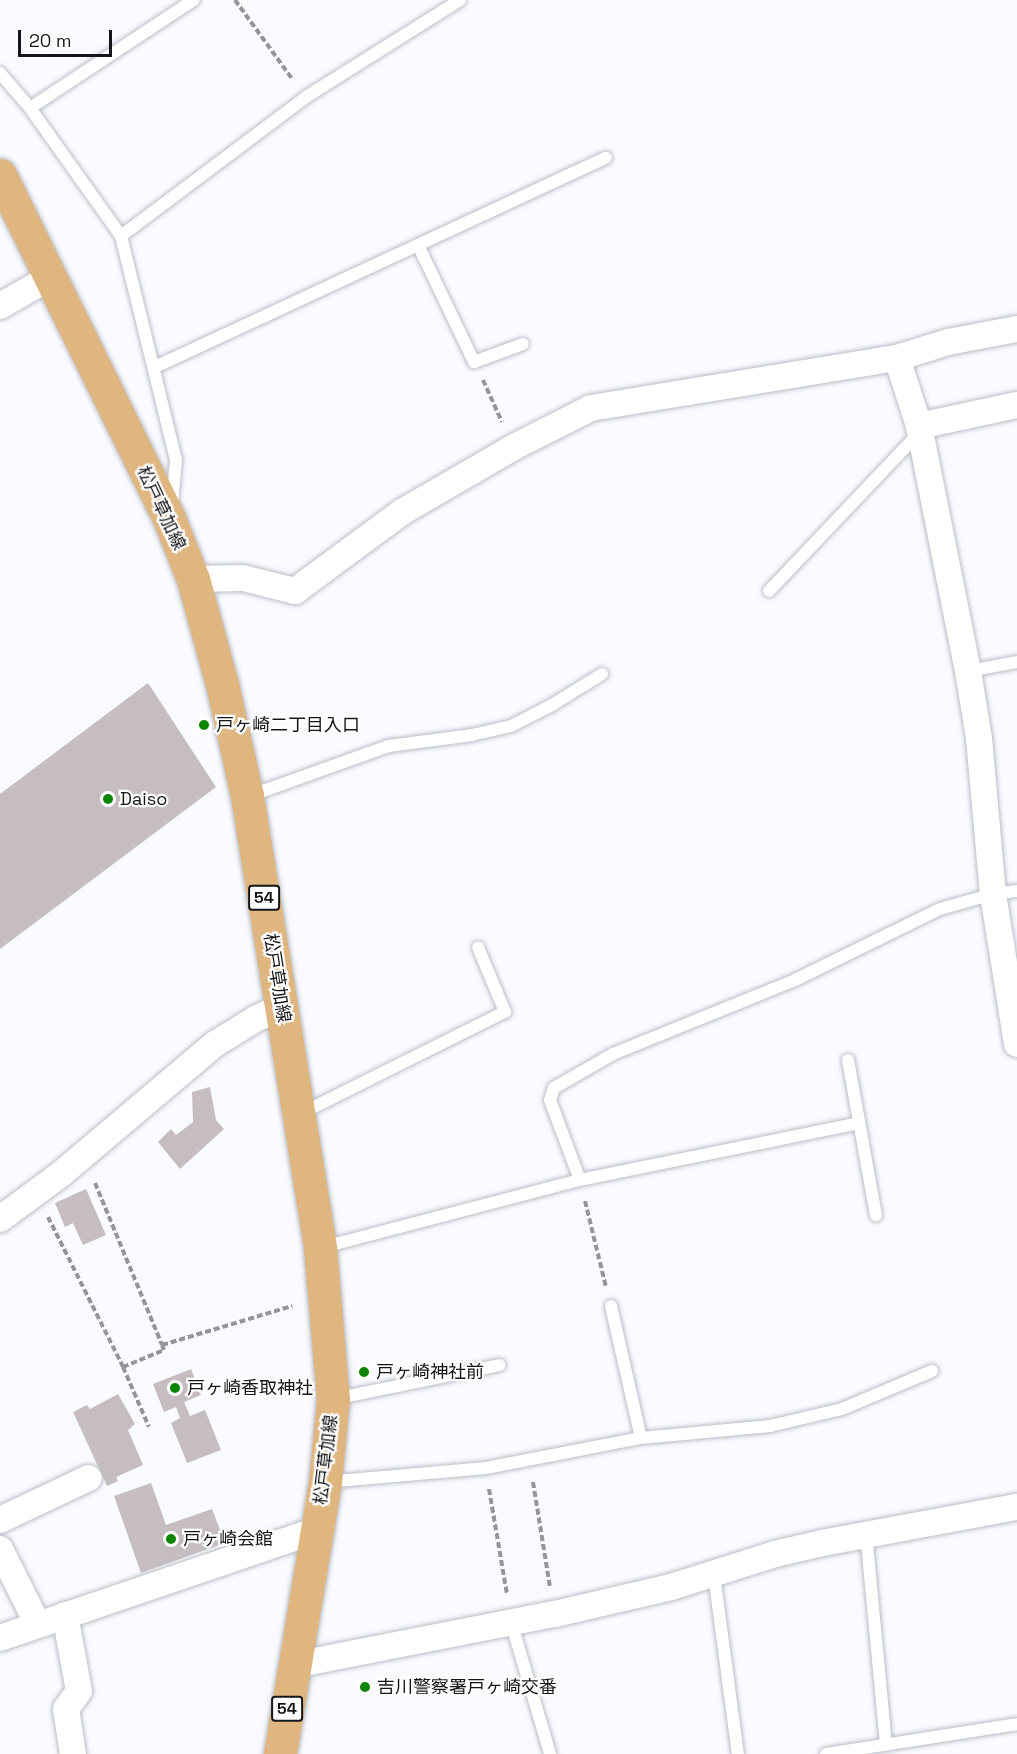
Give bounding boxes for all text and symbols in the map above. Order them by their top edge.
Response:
scale bar [21,18,116,56]
text: 20 m [29,29,72,52]
street label: 松戸草加線 [132,463,190,553]
place label: 戸ヶ崎二丁目入口 [216,714,360,736]
marker: 戸ヶ崎二丁目入口 [197,718,211,732]
place label: Daiso [120,788,167,810]
marker: Daiso [101,792,115,806]
road number: 54 [248,885,280,911]
street label: 松戸草加線 [259,932,295,1024]
place label: 戸ヶ崎神社前 [376,1361,484,1383]
marker: 戸ヶ崎神社前 [357,1365,371,1379]
place label: 戸ヶ崎香取神社 [187,1377,313,1399]
marker: 戸ヶ崎香取神社 [168,1381,182,1395]
street label: 松戸草加線 [310,1414,342,1506]
place label: 戸ヶ崎会館 [183,1528,273,1550]
marker: 戸ヶ崎会館 [164,1532,178,1546]
place label: 吉川警察署戸ヶ崎交番 [377,1676,557,1698]
marker: 吉川警察署戸ヶ崎交番 [358,1680,372,1694]
road number: 54 [270,1696,304,1722]

